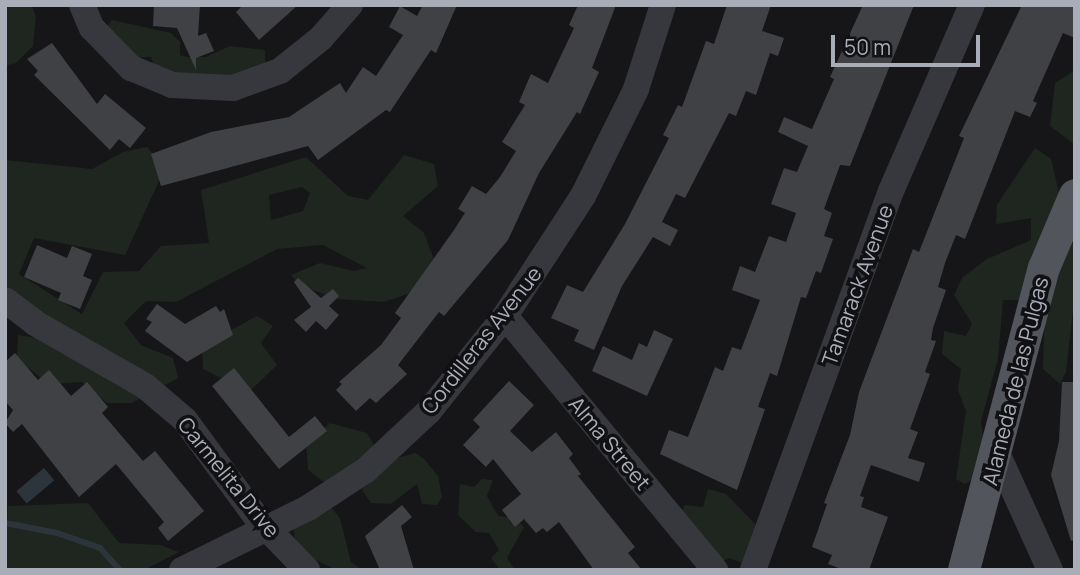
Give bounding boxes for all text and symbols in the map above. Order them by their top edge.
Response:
scale bar [835,21,984,65]
text: 50 m [844,33,891,61]
street label: Tamarack Avenue [816,201,898,369]
street label: Cordilleras Avenue [416,261,546,419]
street label: Alameda de las Pulgas [977,274,1053,488]
street label: Alma Street [564,391,656,495]
street label: Carmelita Drive [173,412,285,542]

